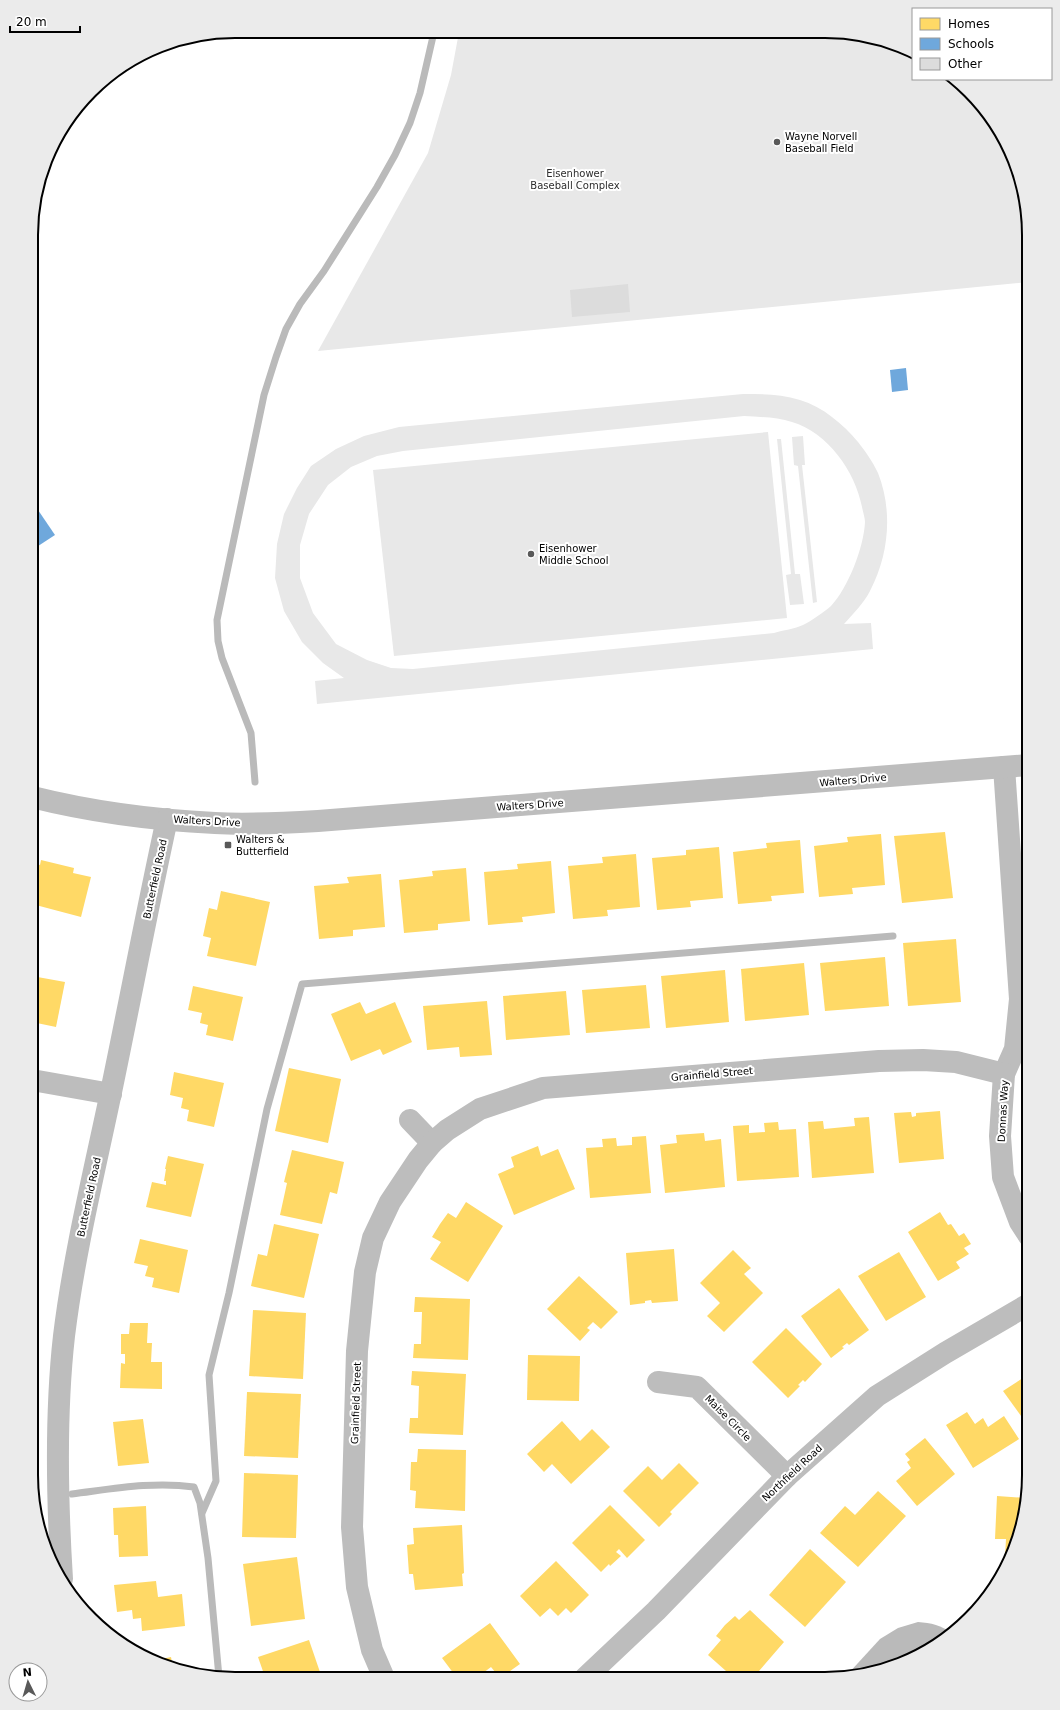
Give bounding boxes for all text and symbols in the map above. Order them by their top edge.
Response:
scale bar [10,8,80,34]
legend [912,8,1052,80]
text: 20 m [16,15,47,29]
text: Homes [948,17,990,31]
text: Schools [948,37,994,51]
text: Other [948,57,982,71]
place label: Wayne Norvell Baseball Field [785,131,857,154]
marker: Wayne Norvell Baseball Field [772,137,782,147]
park label: Eisenhower Baseball Complex [530,168,620,191]
place label: Eisenhower Middle School [539,543,608,566]
marker: Eisenhower Middle School [526,549,536,559]
street label: Walters Drive [819,772,887,788]
street label: Walters Drive [496,797,564,813]
street label: Walters Drive [173,814,241,828]
place label: Walters & Butterfield [236,834,289,857]
street label: Butterfield Road [141,838,169,920]
marker: Walters & Butterfield [223,840,233,850]
street label: Grainfield Street [671,1065,754,1083]
street label: Donnas Way [996,1080,1010,1142]
street label: Butterfield Road [75,1156,103,1238]
street label: Grainfield Street [349,1362,363,1444]
street label: Maise Circle [703,1393,753,1443]
street label: Northfield Road [760,1442,824,1504]
north arrow [8,1662,48,1702]
text: N [22,1666,32,1679]

